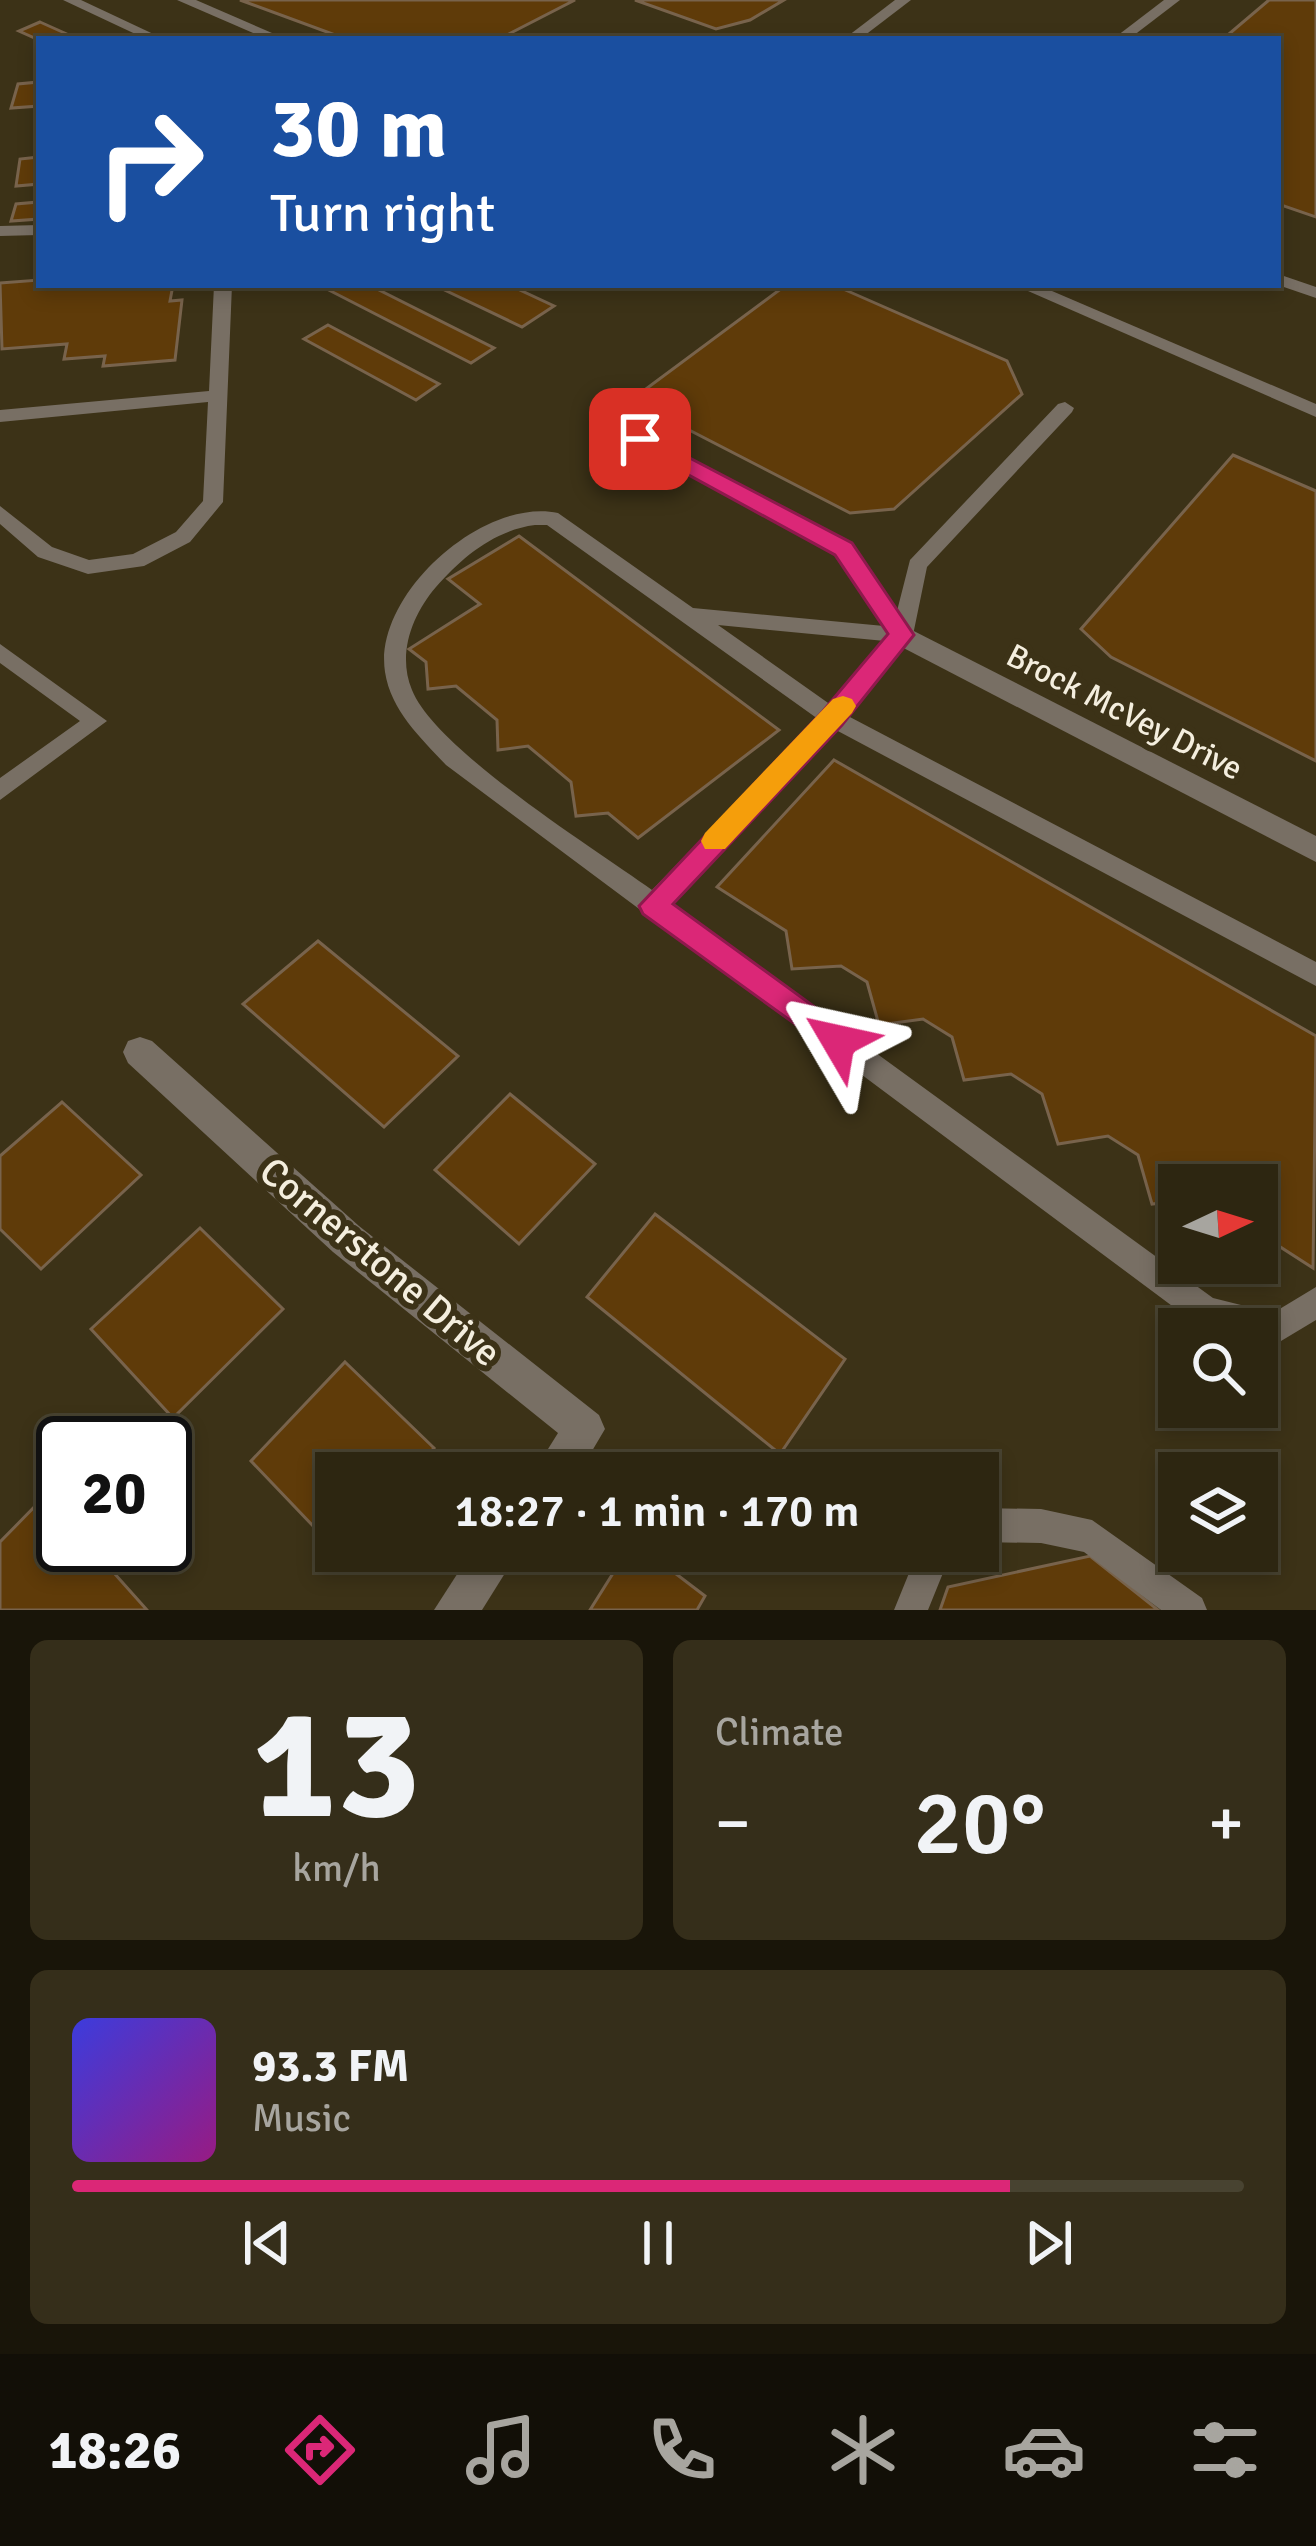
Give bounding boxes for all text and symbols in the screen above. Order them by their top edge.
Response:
text: 30 m [270,77,447,181]
icon: right [72,84,228,240]
text: Turn right [270,180,495,247]
pin [589,388,691,490]
icon: arrive [607,406,673,472]
street label: Brock McVey Drive [999,635,1249,790]
position arrow [775,978,901,1104]
street label: Cornerstone Drive [250,1147,511,1377]
north arrow [1158,1164,1278,1284]
map controls [1158,1164,1278,1572]
button: search [1158,1308,1278,1428]
speed limit sign: 20 [36,1416,192,1572]
button: layers [1158,1452,1278,1572]
text: 18:27 · 1 min · 170 m [455,1484,859,1539]
text: 13 [252,1669,421,1862]
text: Climate [715,1708,844,1756]
text: 20° [914,1768,1045,1879]
text: − [715,1783,751,1864]
text: + [1208,1783,1244,1864]
text: km/h [292,1844,381,1892]
text: 93.3 FM [252,2039,409,2094]
text: Music [252,2094,351,2142]
icon: previous [234,2210,300,2276]
icon: pause [625,2210,691,2276]
icon: next [1016,2210,1082,2276]
icon: directions [278,2408,362,2492]
icon: music [459,2408,543,2492]
icon: phone [640,2408,724,2492]
icon: climate [821,2408,905,2492]
icon: car [1002,2408,1086,2492]
icon: filters [1183,2408,1267,2492]
text: 18:26 [49,2417,181,2484]

